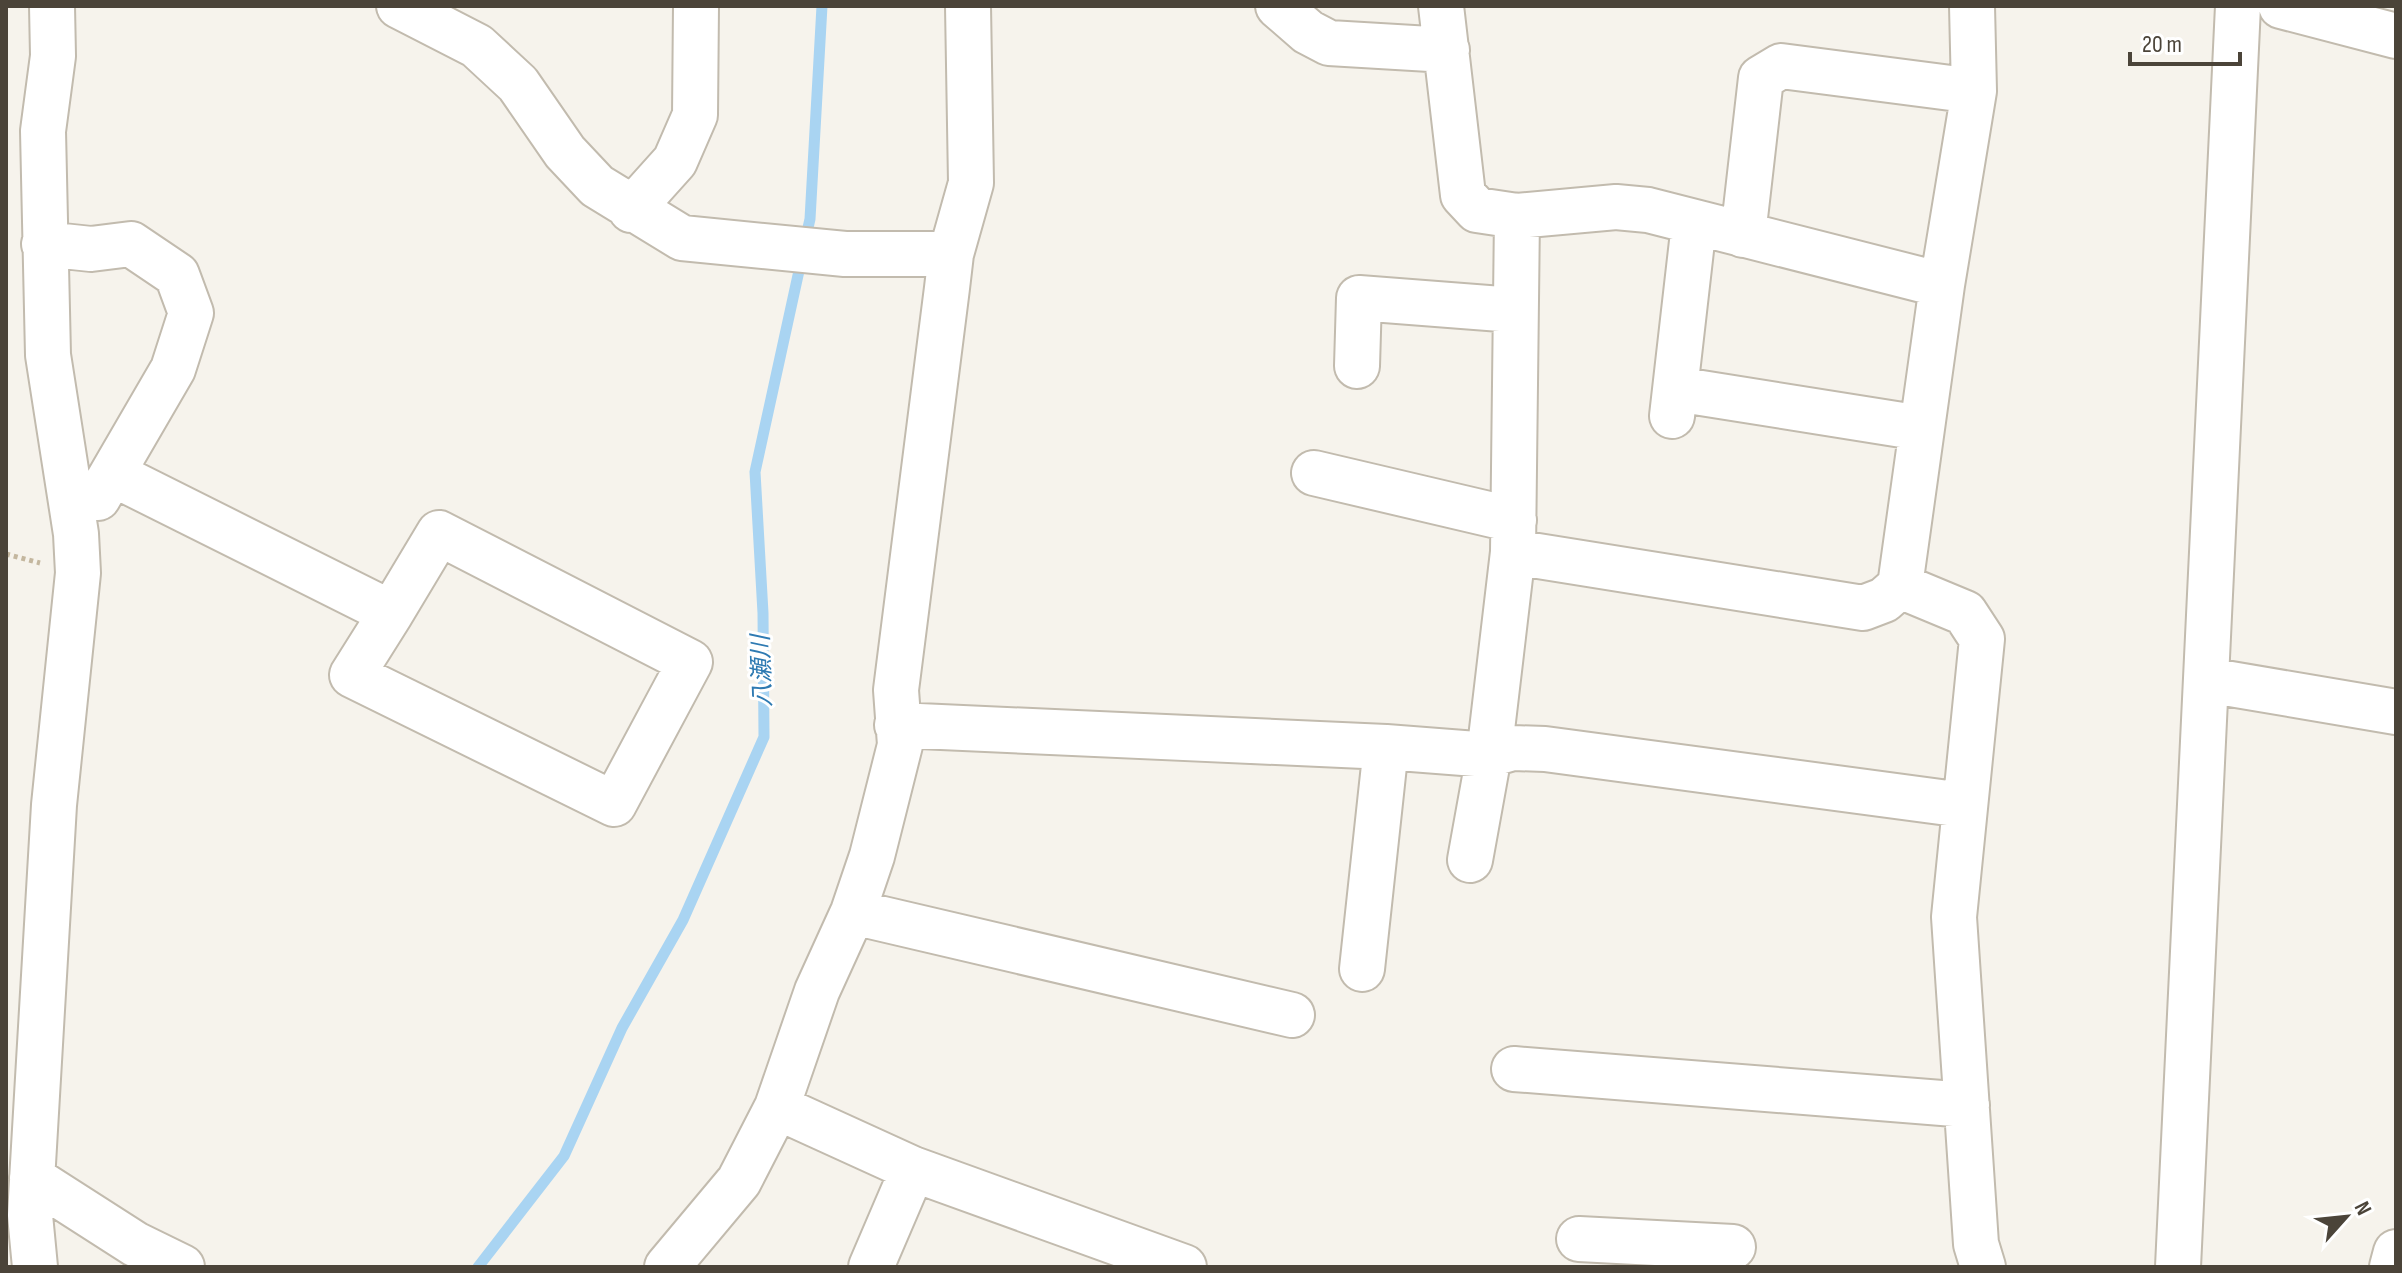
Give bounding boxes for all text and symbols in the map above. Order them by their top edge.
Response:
scale bar [2130,16,2240,66]
text: 20 m [2142,30,2182,59]
water label: 八瀬川 [746,632,778,707]
north arrow [2306,1177,2386,1257]
text: N [2348,1197,2377,1220]

